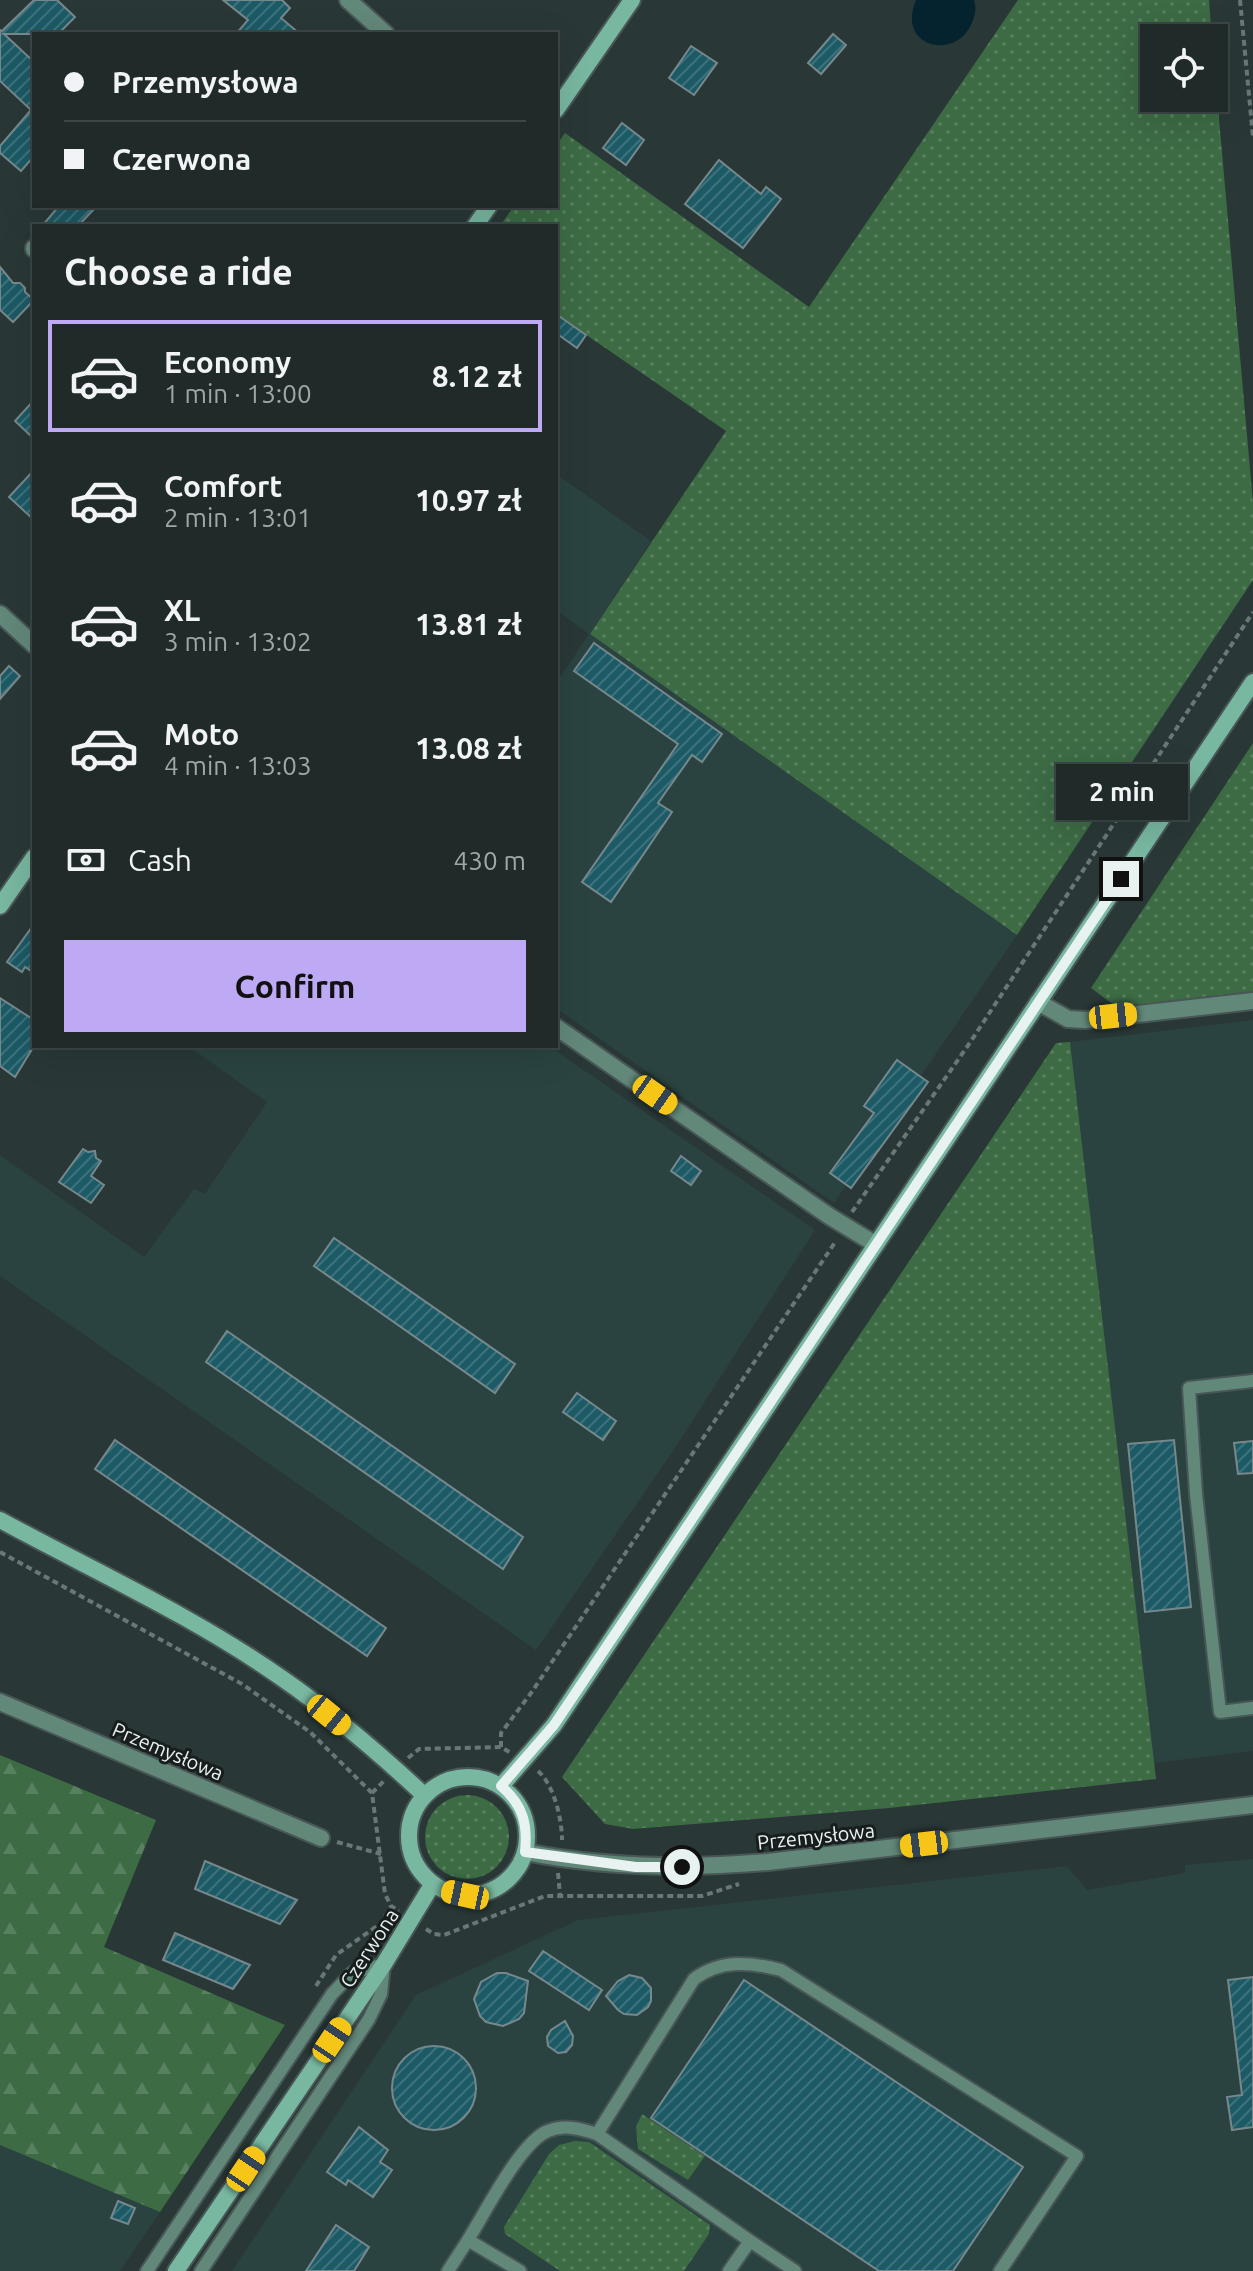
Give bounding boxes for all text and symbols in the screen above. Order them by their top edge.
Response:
map controls [1140,24,1228,112]
button: locate [1140,24,1228,112]
text: Przemysłowa [112,65,299,99]
text: Czerwona [112,142,251,176]
text: Choose a ride [64,251,293,292]
icon: car [68,340,140,412]
text: Economy [164,345,291,379]
text: 8.12 zł [432,359,522,393]
text: 1 min · 13:00 [164,379,312,408]
icon: car [68,464,140,536]
text: Comfort [164,469,282,503]
text: 10.97 zł [415,483,522,517]
text: 2 min · 13:01 [164,503,312,532]
icon: car [68,588,140,660]
text: XL [164,593,200,627]
text: 13.81 zł [415,607,522,641]
text: 3 min · 13:02 [164,627,312,656]
icon: car [68,712,140,784]
text: Moto [164,717,239,751]
text: 13.08 zł [415,731,522,765]
text: 4 min · 13:03 [164,751,312,780]
callout: 2 min [1055,763,1187,819]
text: 2 min [1089,777,1155,806]
icon: cash [64,838,108,882]
text: Cash [128,843,192,877]
text: 430 m [454,846,526,875]
route end [1103,861,1139,897]
button: Confirm [64,940,526,1032]
car [1088,1002,1138,1030]
car [628,1071,682,1119]
car [303,1691,355,1739]
street label: Przemysłowa [109,1717,227,1785]
street label: Przemysłowa [756,1818,876,1854]
car [899,1829,949,1859]
route start [664,1849,700,1885]
car [439,1878,491,1912]
street label: Czerwona [335,1904,403,1992]
car [309,2013,355,2067]
car [223,2142,269,2196]

